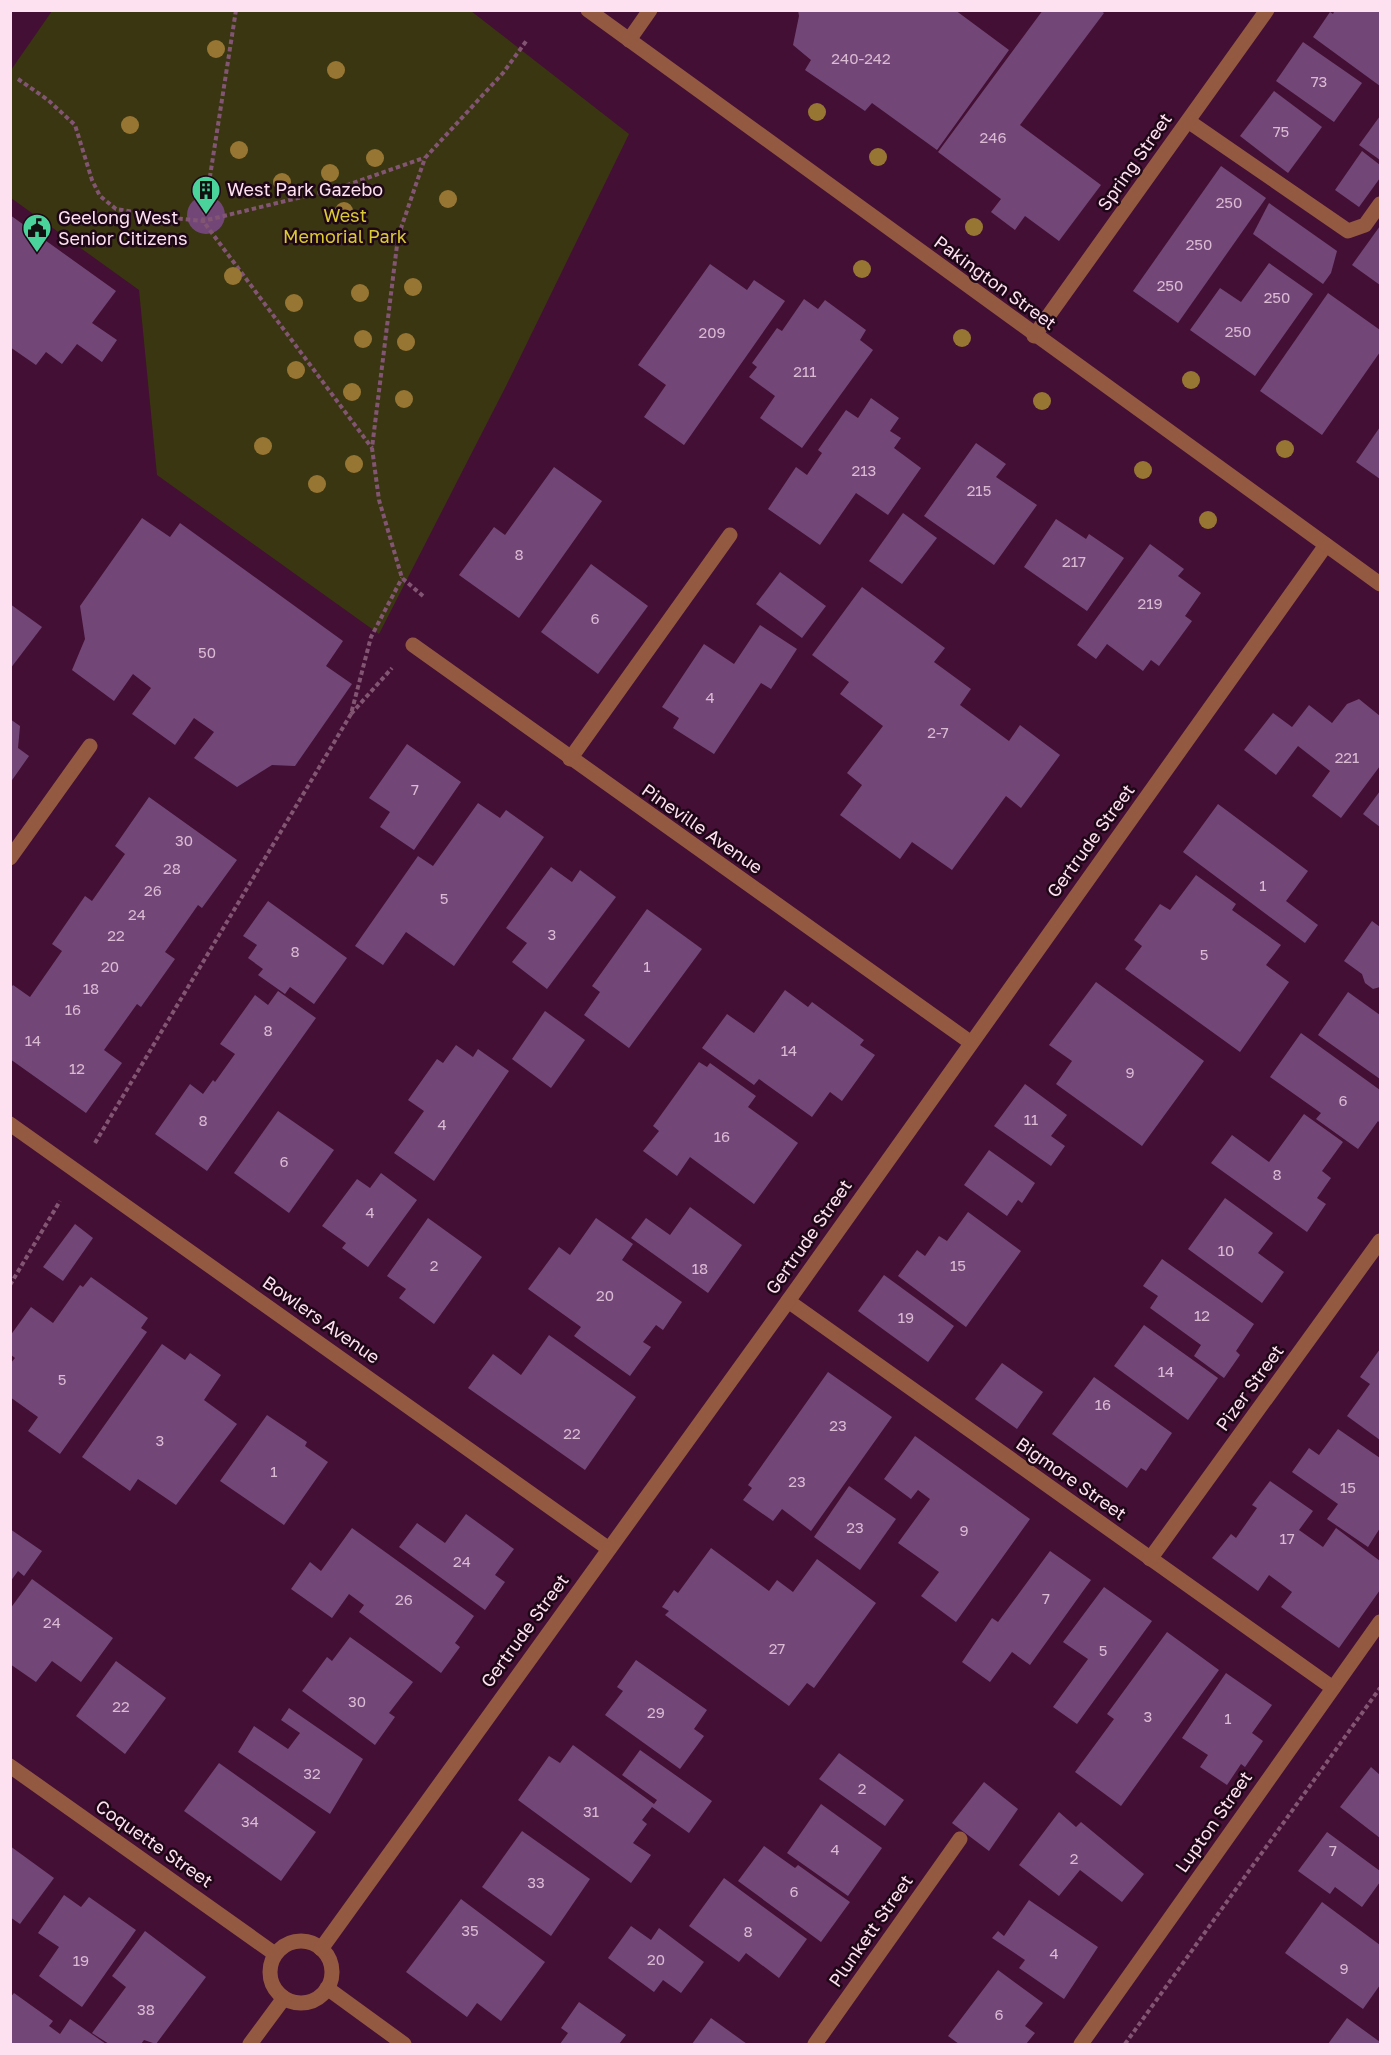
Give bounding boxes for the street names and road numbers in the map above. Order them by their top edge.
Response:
street label: Spring Street [1092,108,1176,215]
street label: Pakington Street [930,230,1061,334]
street label: Pineville Avenue [638,778,767,878]
street label: Gertrude Street [1042,779,1139,901]
street label: Gertrude Street [760,1175,856,1298]
street label: Bowlers Avenue [259,1271,384,1368]
street label: Pizer Street [1211,1340,1288,1435]
street label: Bigmore Street [1012,1432,1131,1524]
street label: Gertrude Street [476,1569,573,1691]
street label: Lupton Street [1170,1766,1256,1876]
street label: Coquette Street [92,1795,217,1892]
street label: Plunkett Street [823,1870,917,1991]

